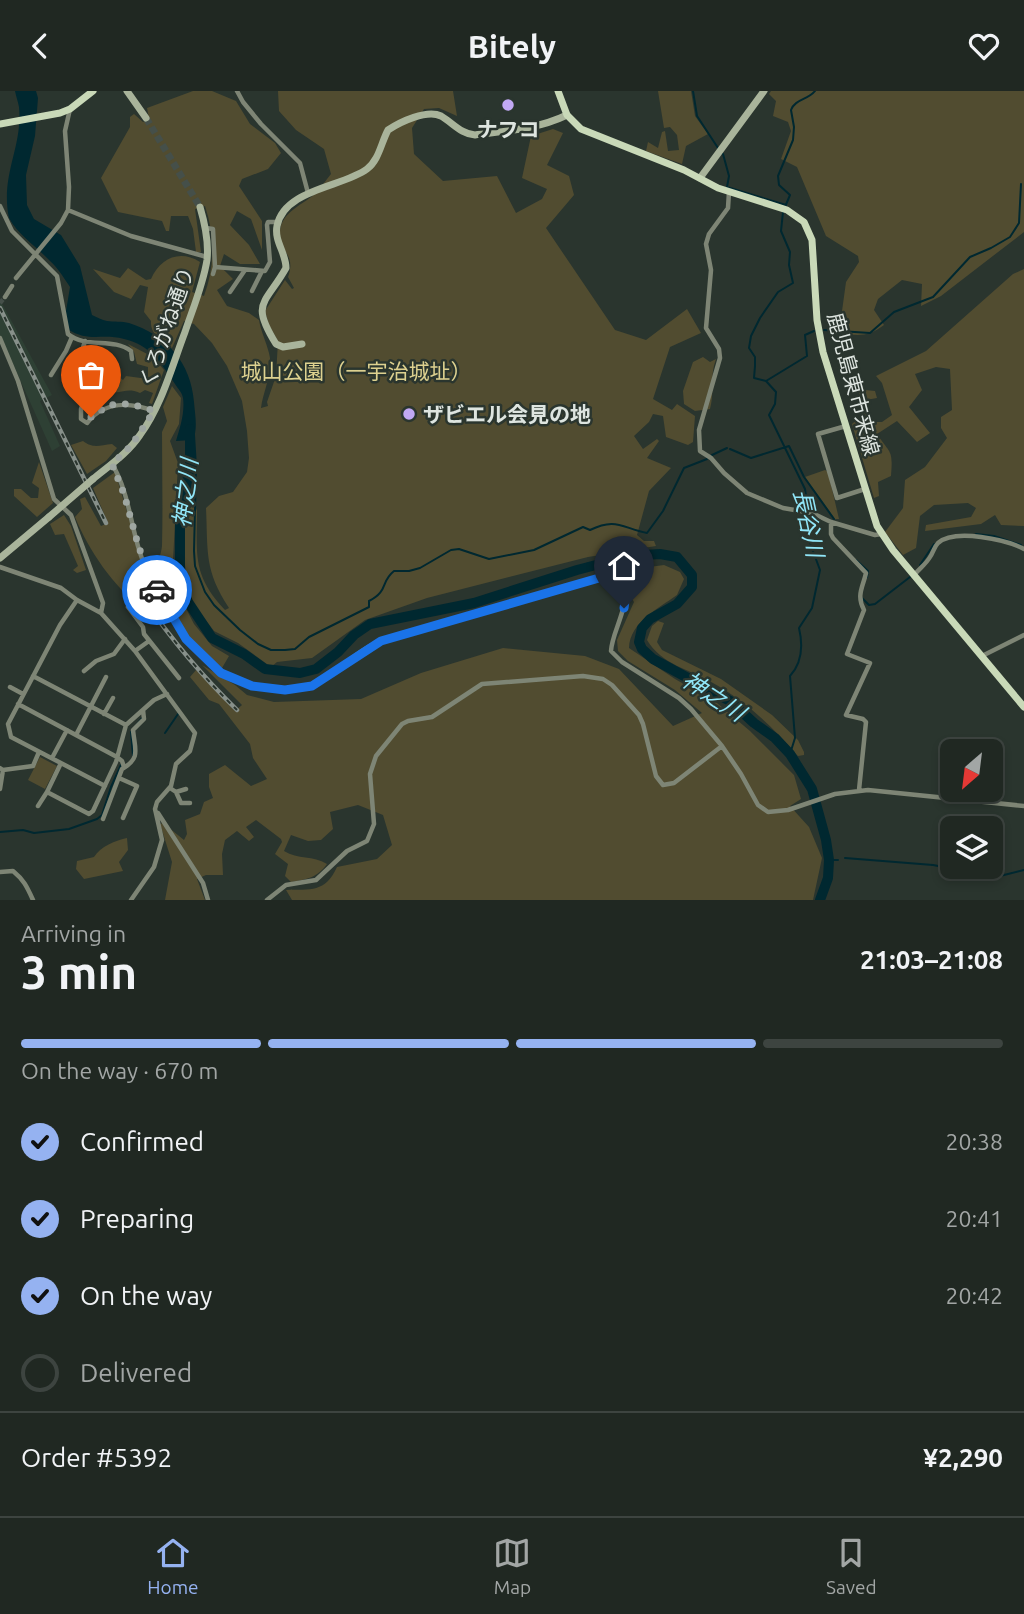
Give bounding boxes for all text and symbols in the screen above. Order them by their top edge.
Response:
icon: back [21,27,59,65]
icon: heart [965,27,1003,65]
text: Bitely [468,28,556,64]
marker: ナフコ [500,97,516,113]
place label: ナフコ [477,117,540,141]
street label: くろがね通り [134,264,198,390]
street label: 鹿児島東市来線 [823,310,885,458]
pin [61,345,121,417]
icon: bag [72,356,110,394]
park label: 城山公園（一宇治城址） [241,359,472,383]
place label: ザビエル会見の地 [423,402,591,426]
marker: ザビエル会見の地 [401,406,417,422]
water label: 神之川 [168,454,202,529]
water label: 長谷川 [790,487,829,562]
pin [594,536,654,608]
icon: home [605,547,643,585]
courier [122,555,192,625]
icon: car [138,571,176,609]
water label: 神之川 [678,667,752,727]
north arrow [940,739,1003,801]
map controls [940,739,1003,879]
button: layers [940,816,1003,879]
text: Arriving in [21,921,126,946]
text: 21:03–21:08 [860,945,1003,974]
text: 3 min [21,946,137,998]
text: On the way · 670 m [21,1058,218,1083]
icon: check [21,1123,59,1161]
text: Confirmed [80,1127,204,1156]
text: 20:38 [945,1129,1003,1154]
icon: check [21,1200,59,1238]
text: Preparing [80,1204,194,1233]
text: 20:41 [945,1206,1003,1231]
icon: check [21,1277,59,1315]
text: On the way [80,1281,212,1310]
text: 20:42 [945,1283,1003,1308]
text: Delivered [80,1358,192,1387]
text: Order #5392 [21,1443,172,1472]
text: ¥2,290 [923,1443,1003,1472]
tab: Home [147,1534,199,1598]
tab: Map [493,1534,531,1598]
tab: Saved [826,1534,877,1598]

